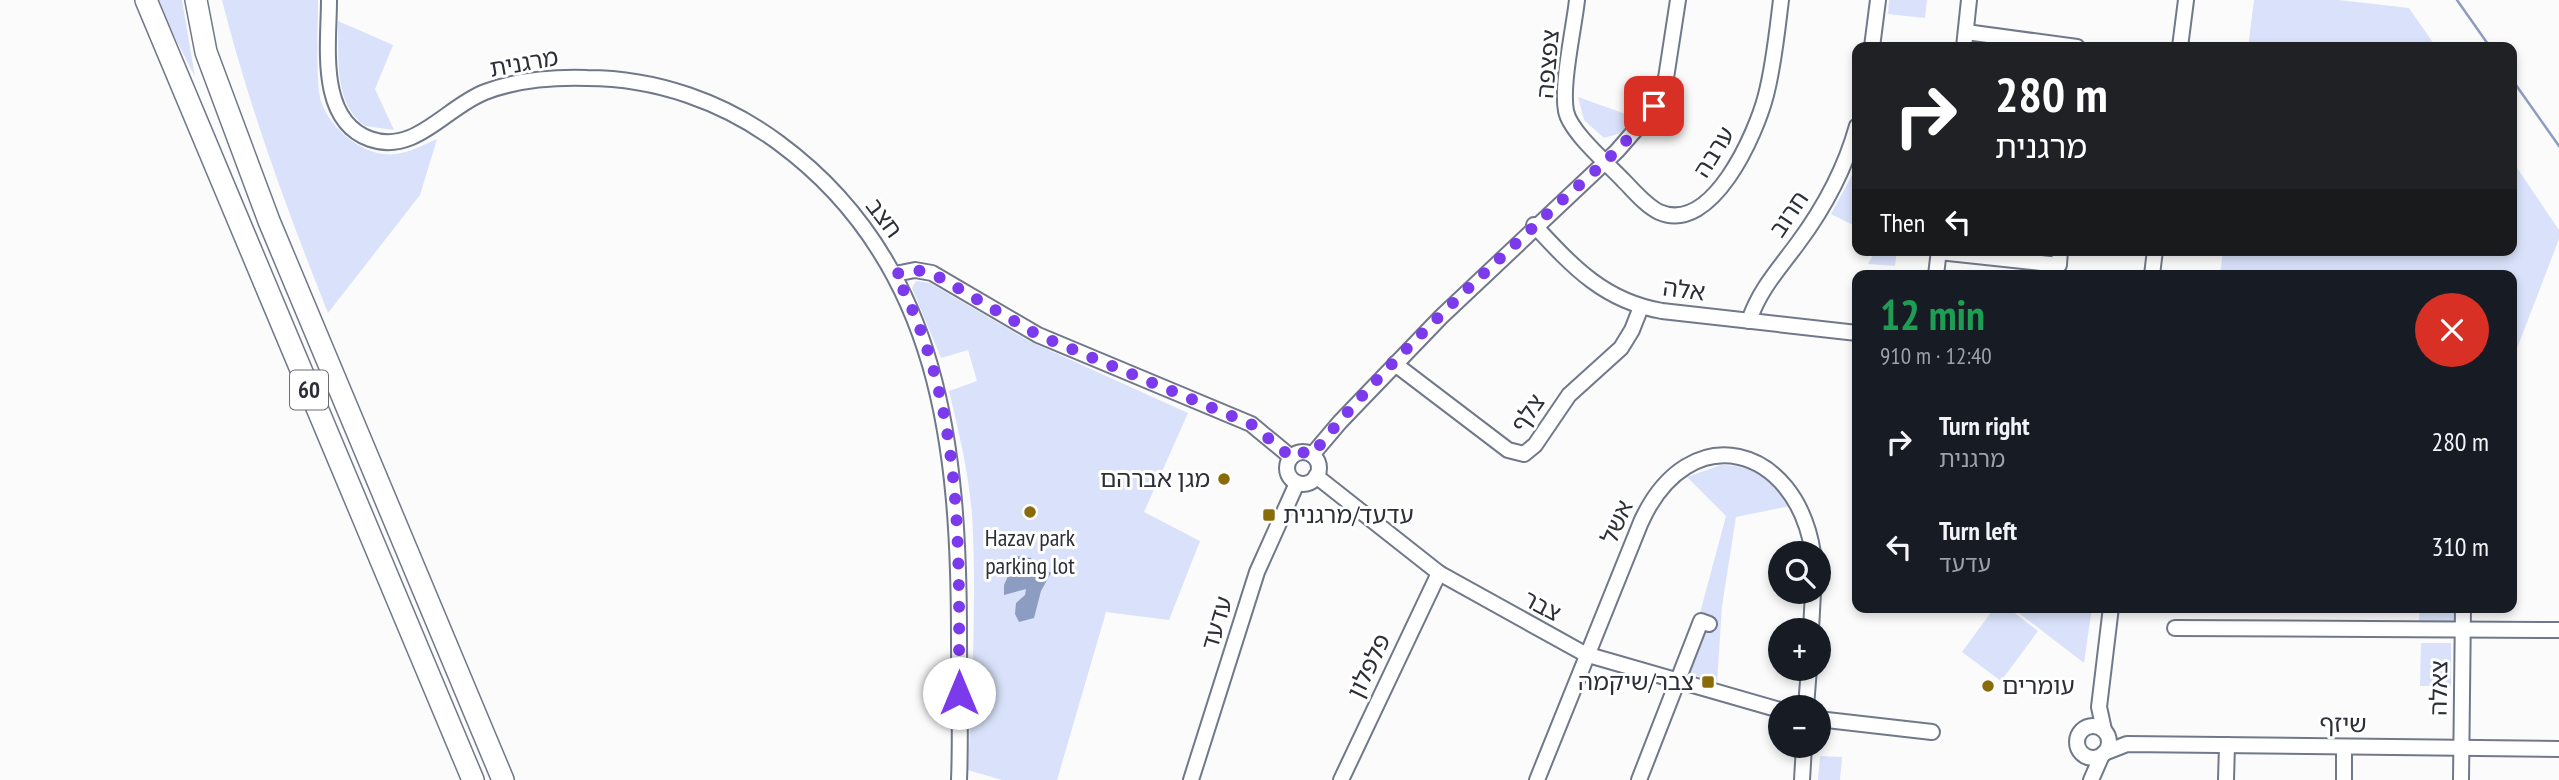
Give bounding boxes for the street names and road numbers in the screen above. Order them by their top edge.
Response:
street label: צפצפה [1529,28,1566,100]
street label: מרגנית [487,41,561,84]
street label: ערבה [1686,120,1741,183]
street label: חרוב [1762,185,1815,243]
street label: חצב [859,191,910,244]
street label: אלה [1661,272,1707,307]
road number: 60 [290,370,328,410]
street label: צלף [1503,387,1552,438]
street label: אשל [1593,495,1640,549]
street label: צבר [1518,583,1566,628]
street label: עדעד [1194,592,1239,653]
street label: פלפלון [1340,628,1397,703]
street label: צאלה [2423,660,2454,716]
street label: שיזף [2319,708,2367,739]

